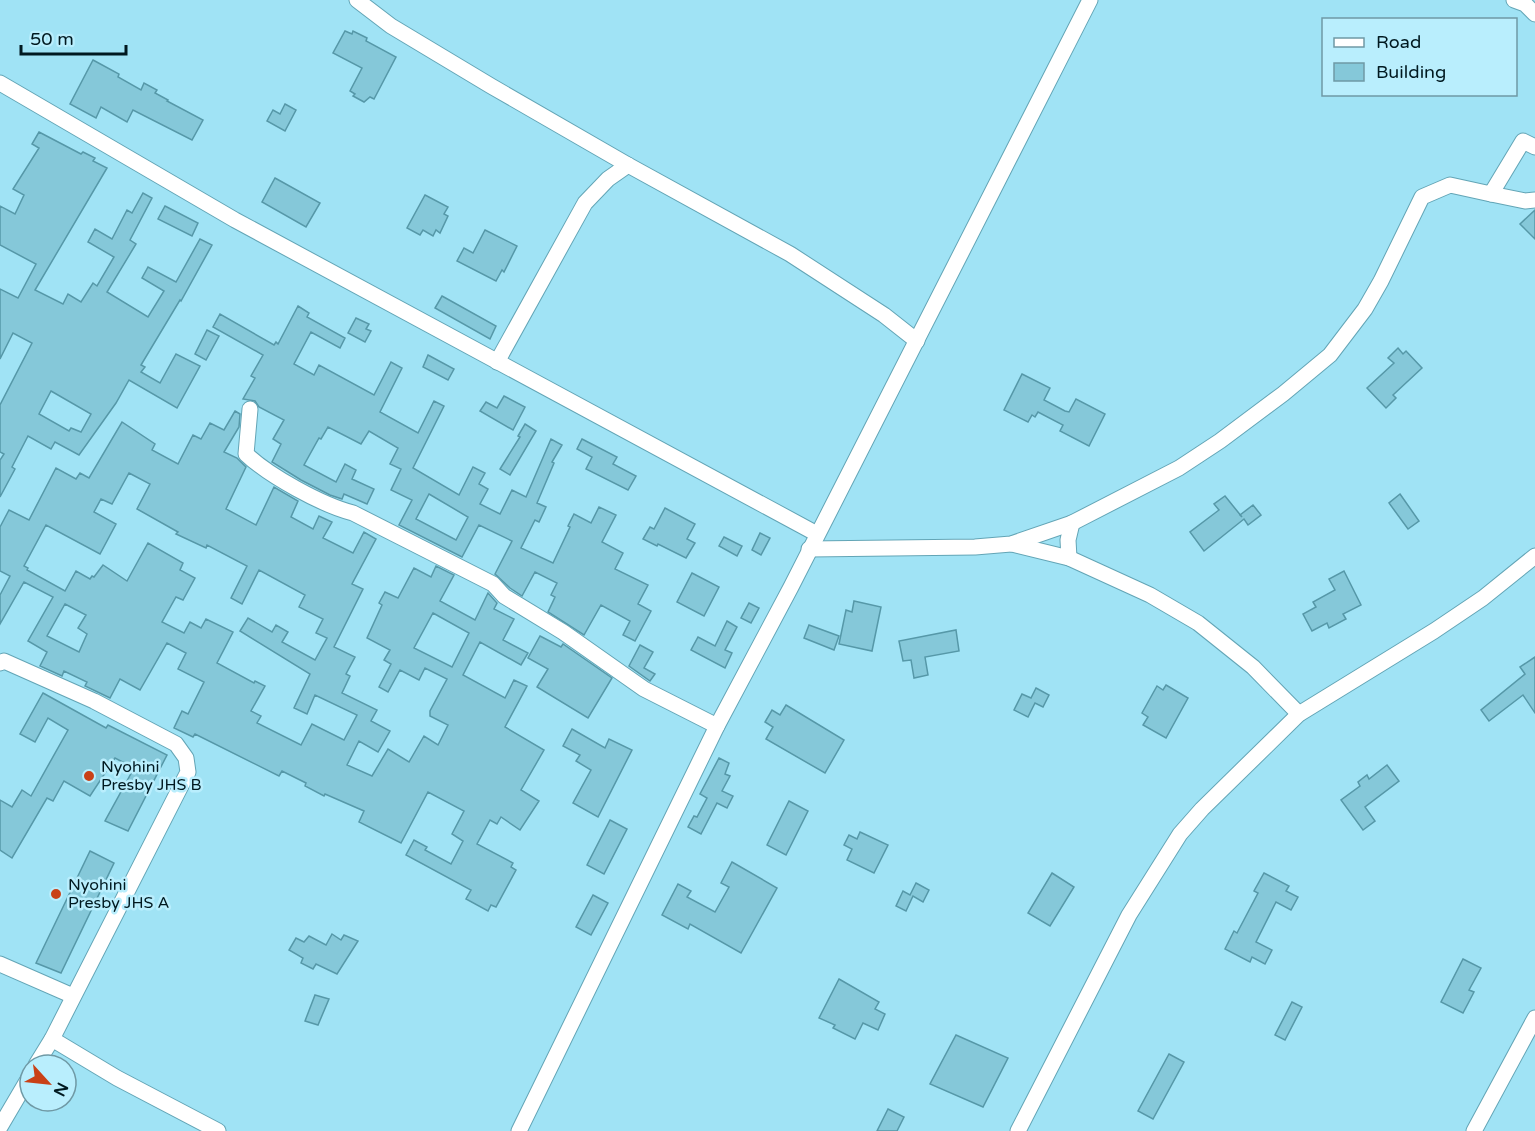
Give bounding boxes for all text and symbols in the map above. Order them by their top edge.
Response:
scale bar [21,18,126,56]
legend [1322,18,1517,96]
text: 50 m [30,28,74,50]
text: Road [1376,31,1421,53]
text: Building [1376,61,1446,83]
place label: Nyohini Presby JHS B [101,757,202,795]
marker: Nyohini Presby JHS B [82,769,96,783]
place label: Nyohini Presby JHS A [68,875,170,913]
marker: Nyohini Presby JHS A [49,887,63,901]
north arrow [18,1053,78,1113]
text: N [49,1079,72,1100]

